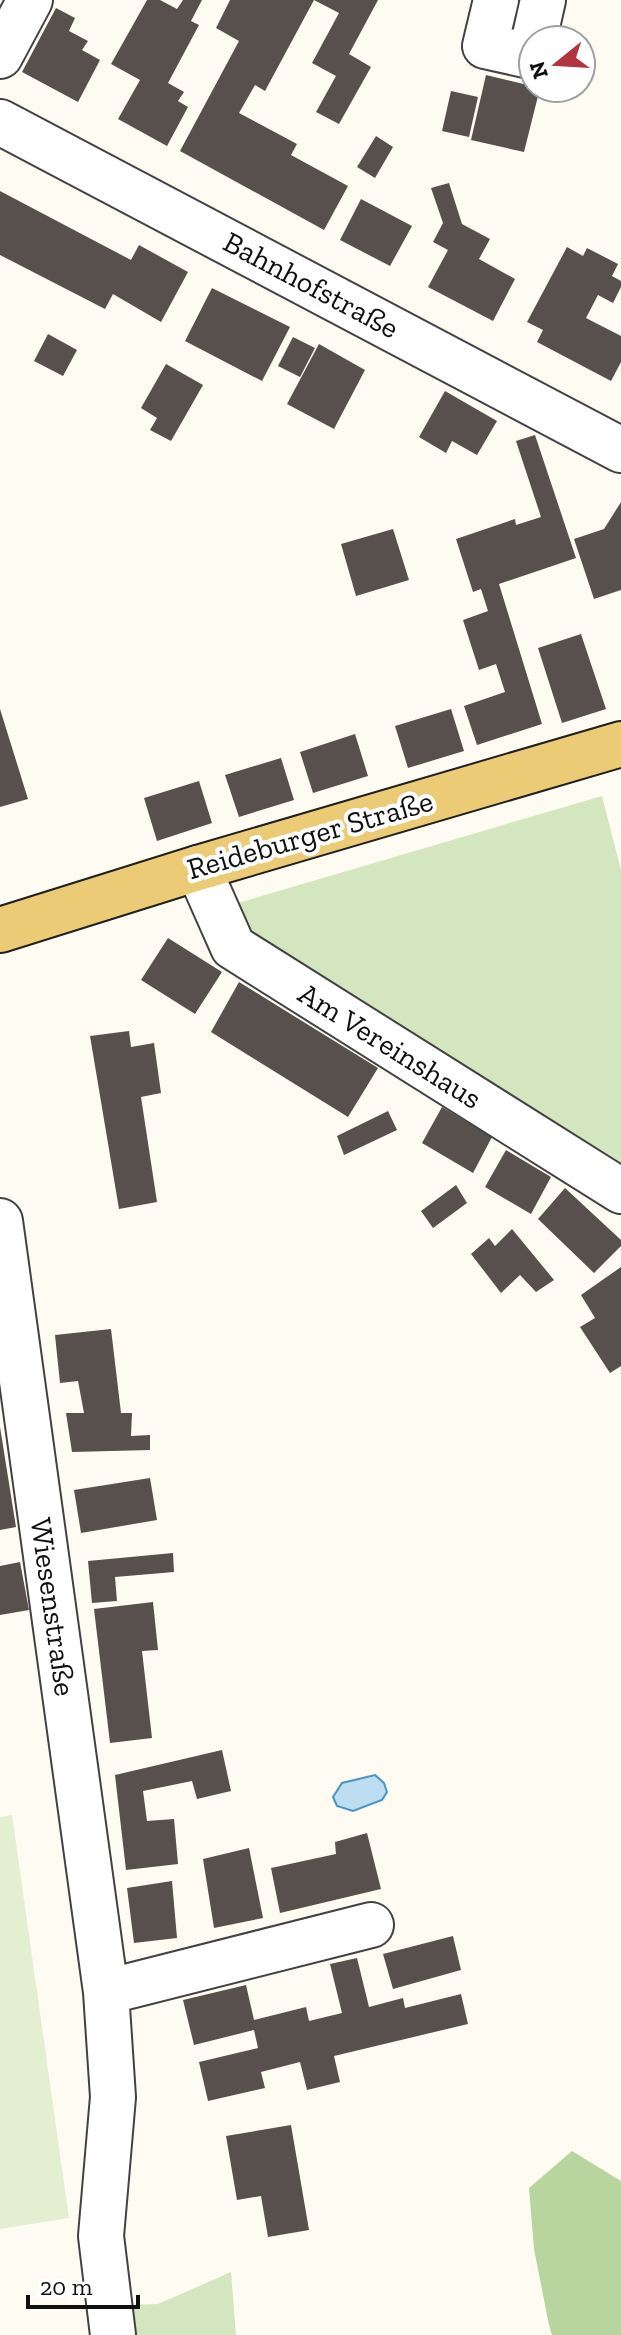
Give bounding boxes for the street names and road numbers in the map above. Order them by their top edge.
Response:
street label: Bahnhofstraße [217,224,405,346]
street label: Reideburger Straße [183,783,437,887]
street label: Am Vereinshaus [292,975,488,1117]
street label: Wiesenstraße [23,1516,83,1698]

